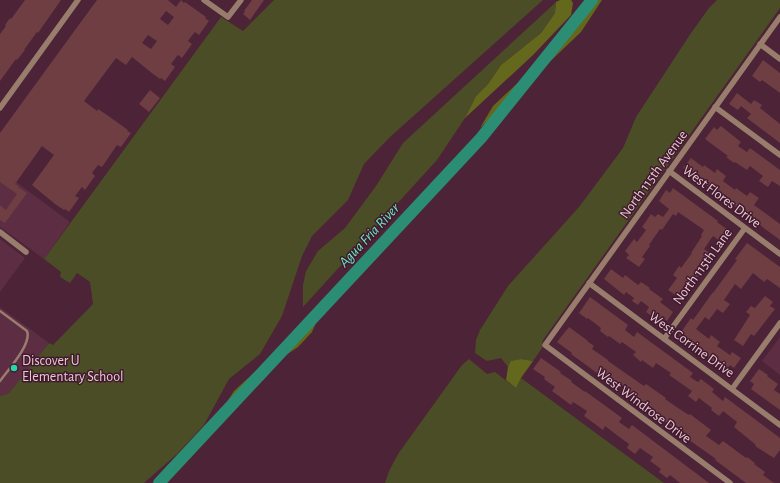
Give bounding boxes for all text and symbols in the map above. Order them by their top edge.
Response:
street label: North 115th Avenue [617,128,690,221]
street label: West Flores Drive [680,163,763,231]
water label: Agua Fria River [336,200,403,271]
street label: North 115th Lane [671,226,735,307]
street label: West Corrine Drive [646,309,737,380]
place label: Discover U Elementary School [22,354,124,384]
marker: Discover U Elementary School [9,363,19,373]
street label: West Windrose Drive [593,366,694,446]

